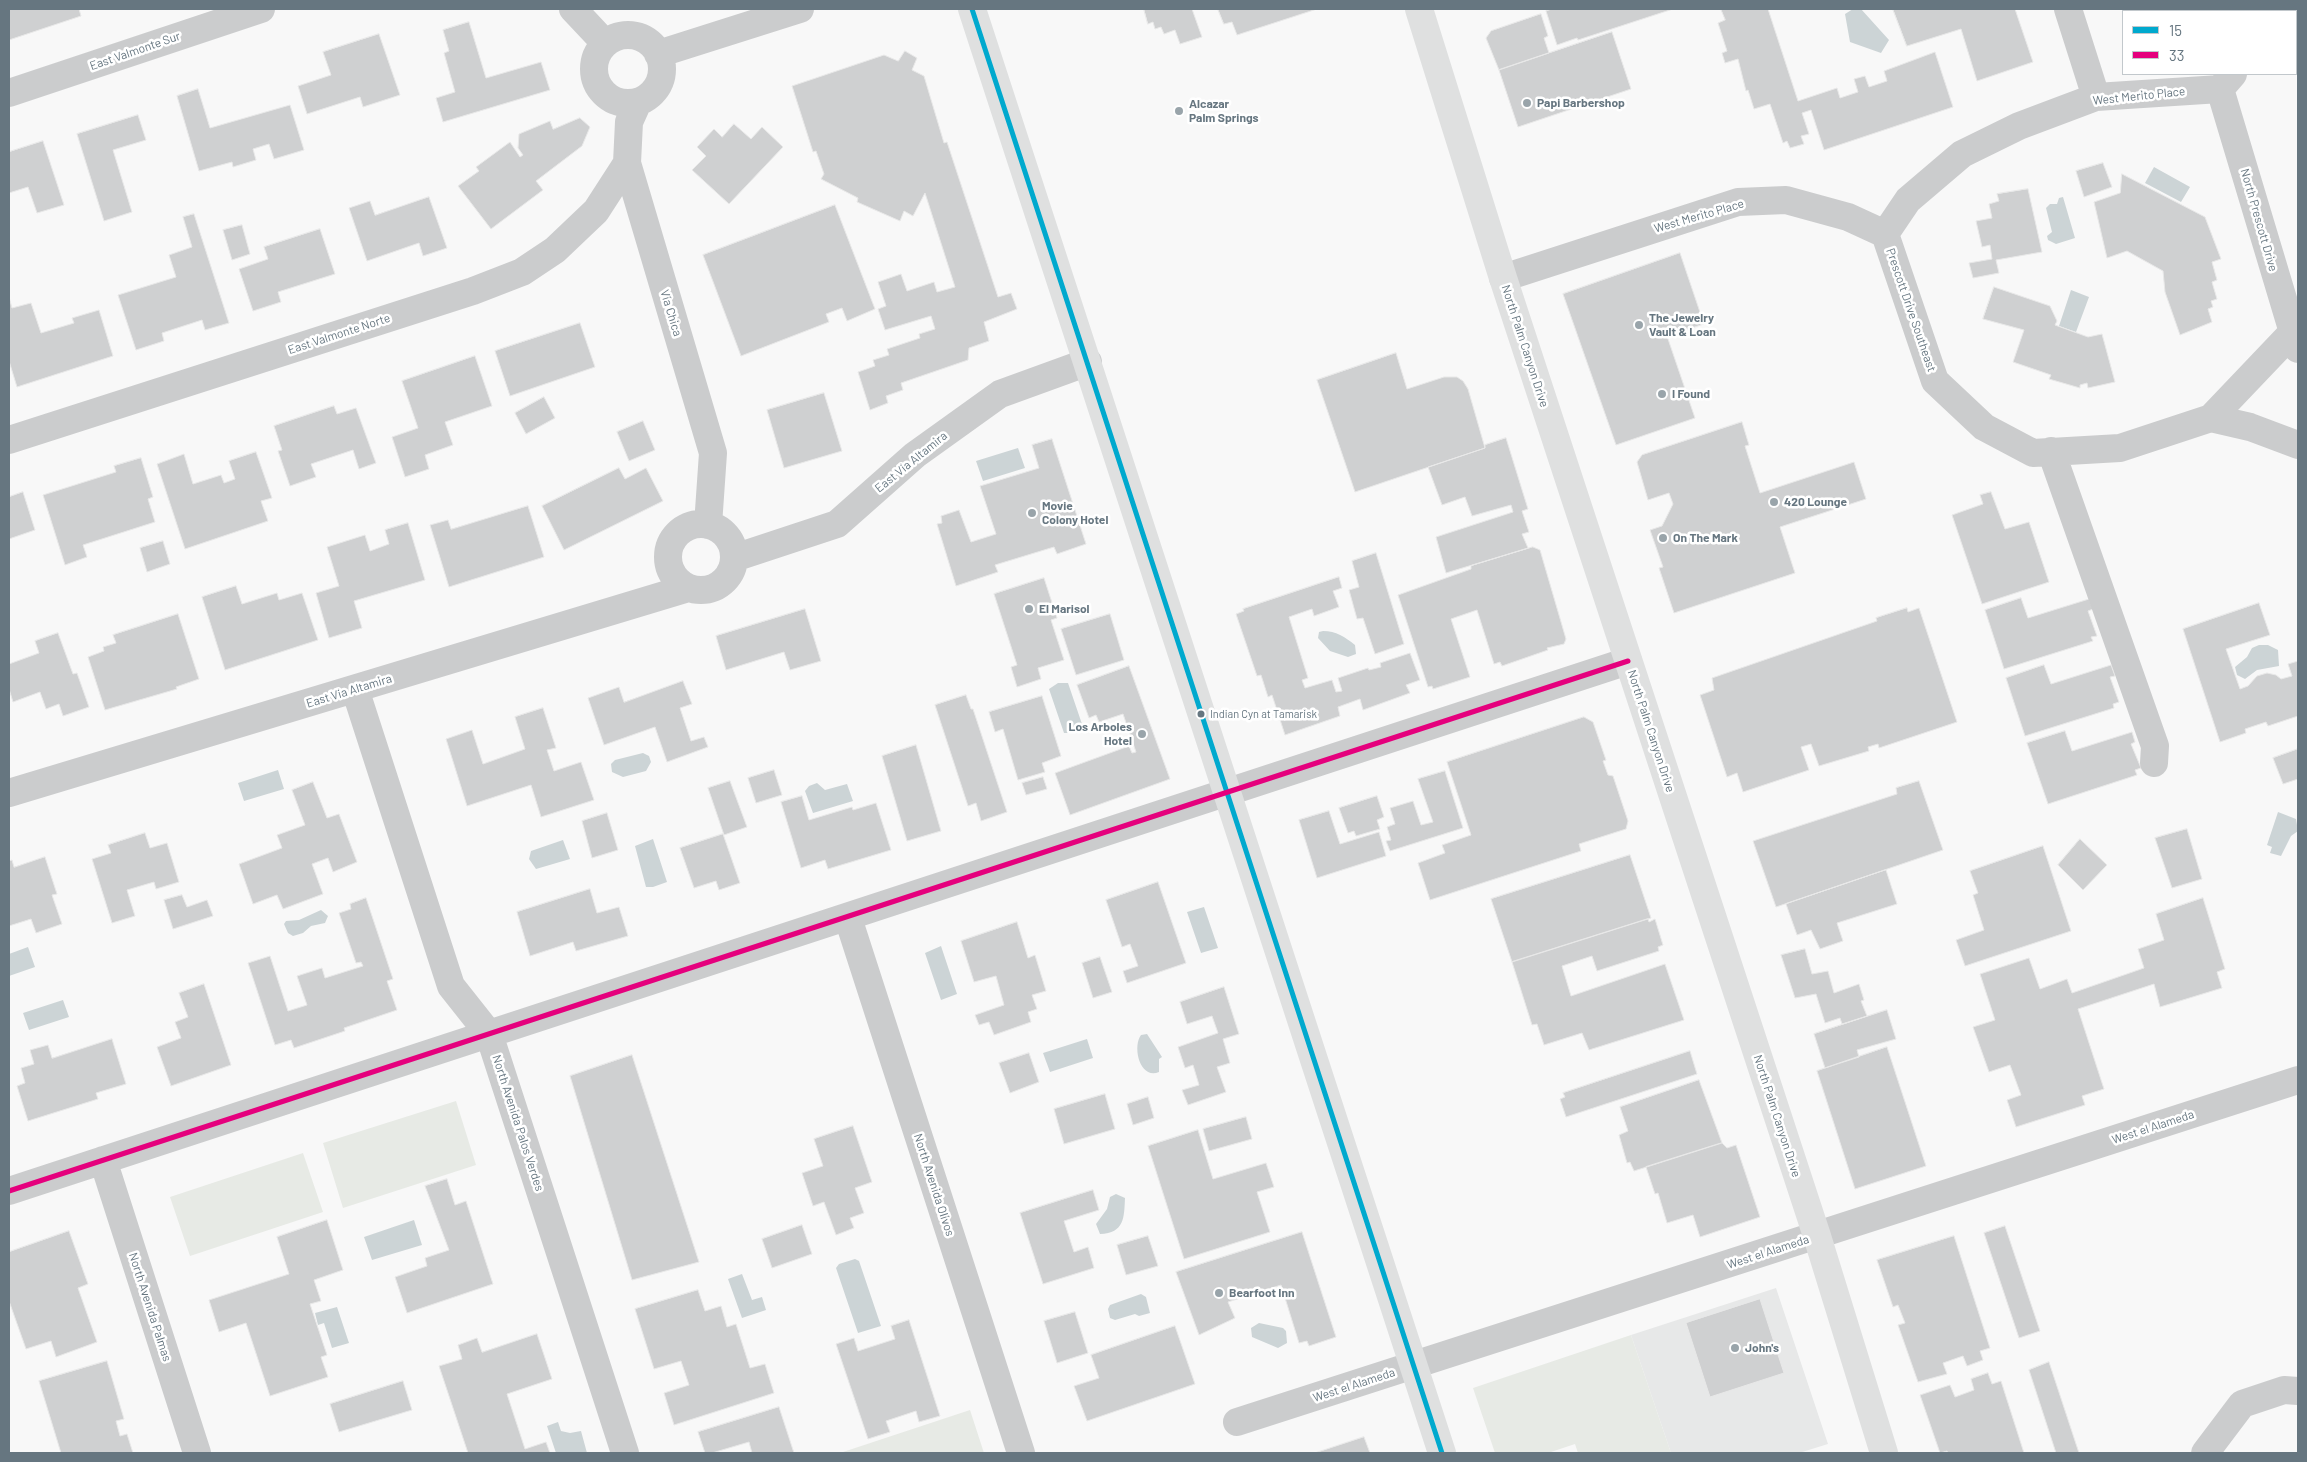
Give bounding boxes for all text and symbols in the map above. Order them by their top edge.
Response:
legend [2122,10,2297,75]
text: 15 [2169,21,2182,39]
street label: East Valmonte Sur [88,29,182,73]
text: 33 [2169,46,2184,64]
street label: West Merito Place [2092,84,2186,108]
place label: Papi Barbershop [1537,96,1625,110]
place label: Alcazar Palm Springs [1189,97,1259,125]
marker: Papi Barbershop [1521,97,1533,109]
marker: Alcazar Palm Springs [1173,105,1185,117]
street label: North Prescott Drive [2237,167,2281,273]
street label: West Merito Place [1652,196,1746,236]
street label: Prescott Drive Southeast [1883,246,1939,374]
street label: North Palm Canyon Drive [1498,283,1552,409]
street label: Via Chica [657,288,685,338]
street label: East Valmonte Norte [286,311,392,357]
place label: The Jewelry Vault & Loan [1649,311,1716,339]
marker: The Jewelry Vault & Loan [1633,319,1645,331]
place label: I Found [1672,387,1710,401]
marker: I Found [1656,388,1668,400]
street label: East Via Altamira [872,429,950,495]
place label: 420 Lounge [1784,495,1847,509]
marker: 420 Lounge [1768,496,1780,508]
place label: Movie Colony Hotel [1042,499,1108,527]
marker: Movie Colony Hotel [1026,507,1038,519]
place label: On The Mark [1673,531,1738,545]
marker: On The Mark [1657,532,1669,544]
place label: El Marisol [1039,602,1090,616]
marker: El Marisol [1023,603,1035,615]
street label: North Palm Canyon Drive [1624,668,1678,794]
street label: East Via Altamira [305,671,393,711]
place label: Indian Cyn at Tamarisk [1210,707,1317,721]
marker: Indian Cyn at Tamarisk [1196,709,1206,719]
place label: Los Arboles Hotel [1069,720,1132,748]
marker: Los Arboles Hotel [1136,728,1148,740]
street label: North Avenida Palos Verdes [489,1053,547,1193]
street label: North Palm Canyon Drive [1750,1053,1804,1179]
street label: West el Alameda [2110,1107,2196,1147]
street label: North Avenida Olivos [911,1132,957,1238]
street label: West el Alameda [1725,1232,1811,1272]
street label: North Avenida Palmas [126,1251,174,1363]
place label: Bearfoot Inn [1229,1286,1295,1300]
marker: Bearfoot Inn [1213,1287,1225,1299]
place label: John's [1745,1341,1779,1355]
marker: John's [1729,1342,1741,1354]
street label: West el Alameda [1311,1365,1397,1405]

